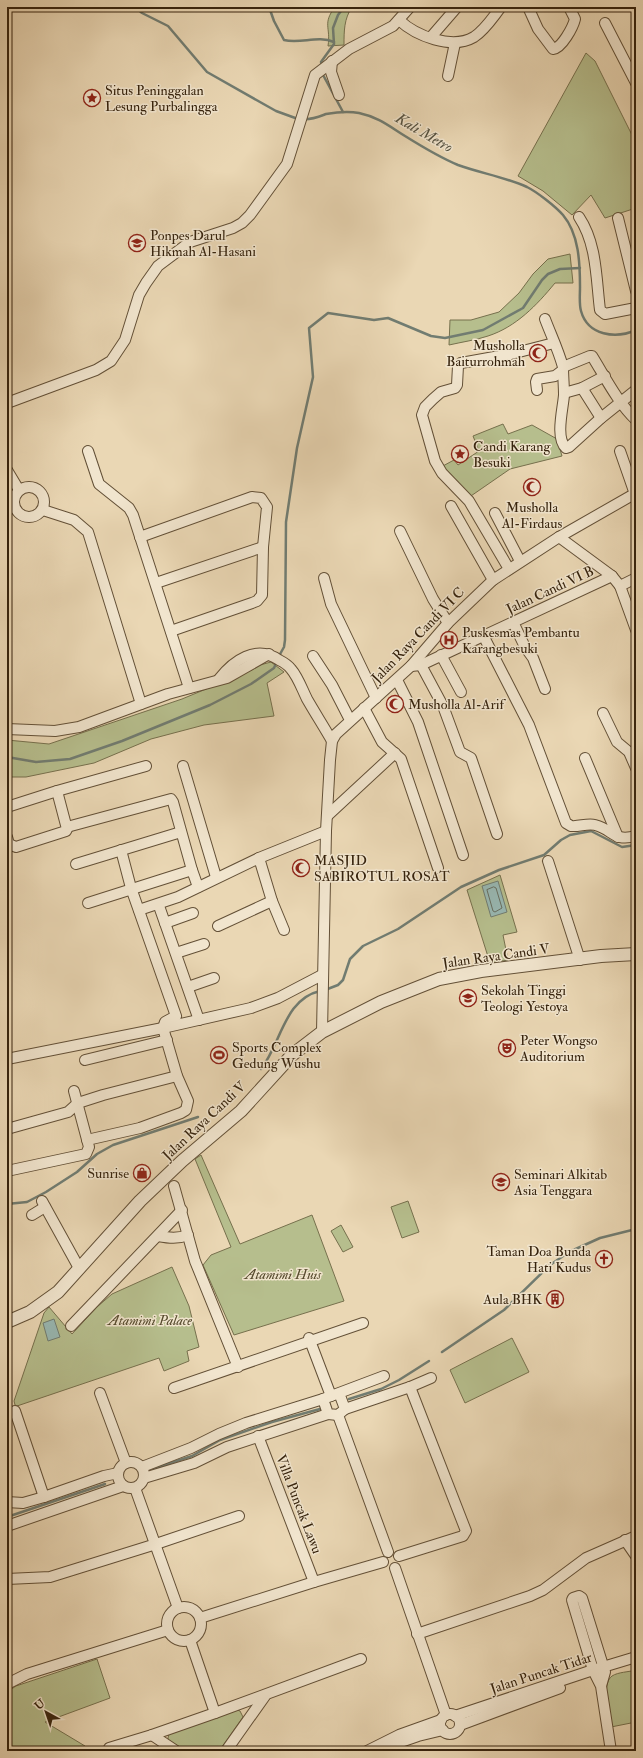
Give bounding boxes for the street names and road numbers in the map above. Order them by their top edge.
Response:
street label: Jalan Candi VI B [502,562,597,618]
street label: Jalan Raya Candi VI C [367,584,469,688]
street label: Jalan Raya Candi V [441,940,552,973]
street label: Jalan Raya Candi V [158,1077,251,1165]
street label: Villa Puncak Lawu [272,1452,326,1556]
street label: Jalan Puncak Tidar [487,1648,595,1698]

